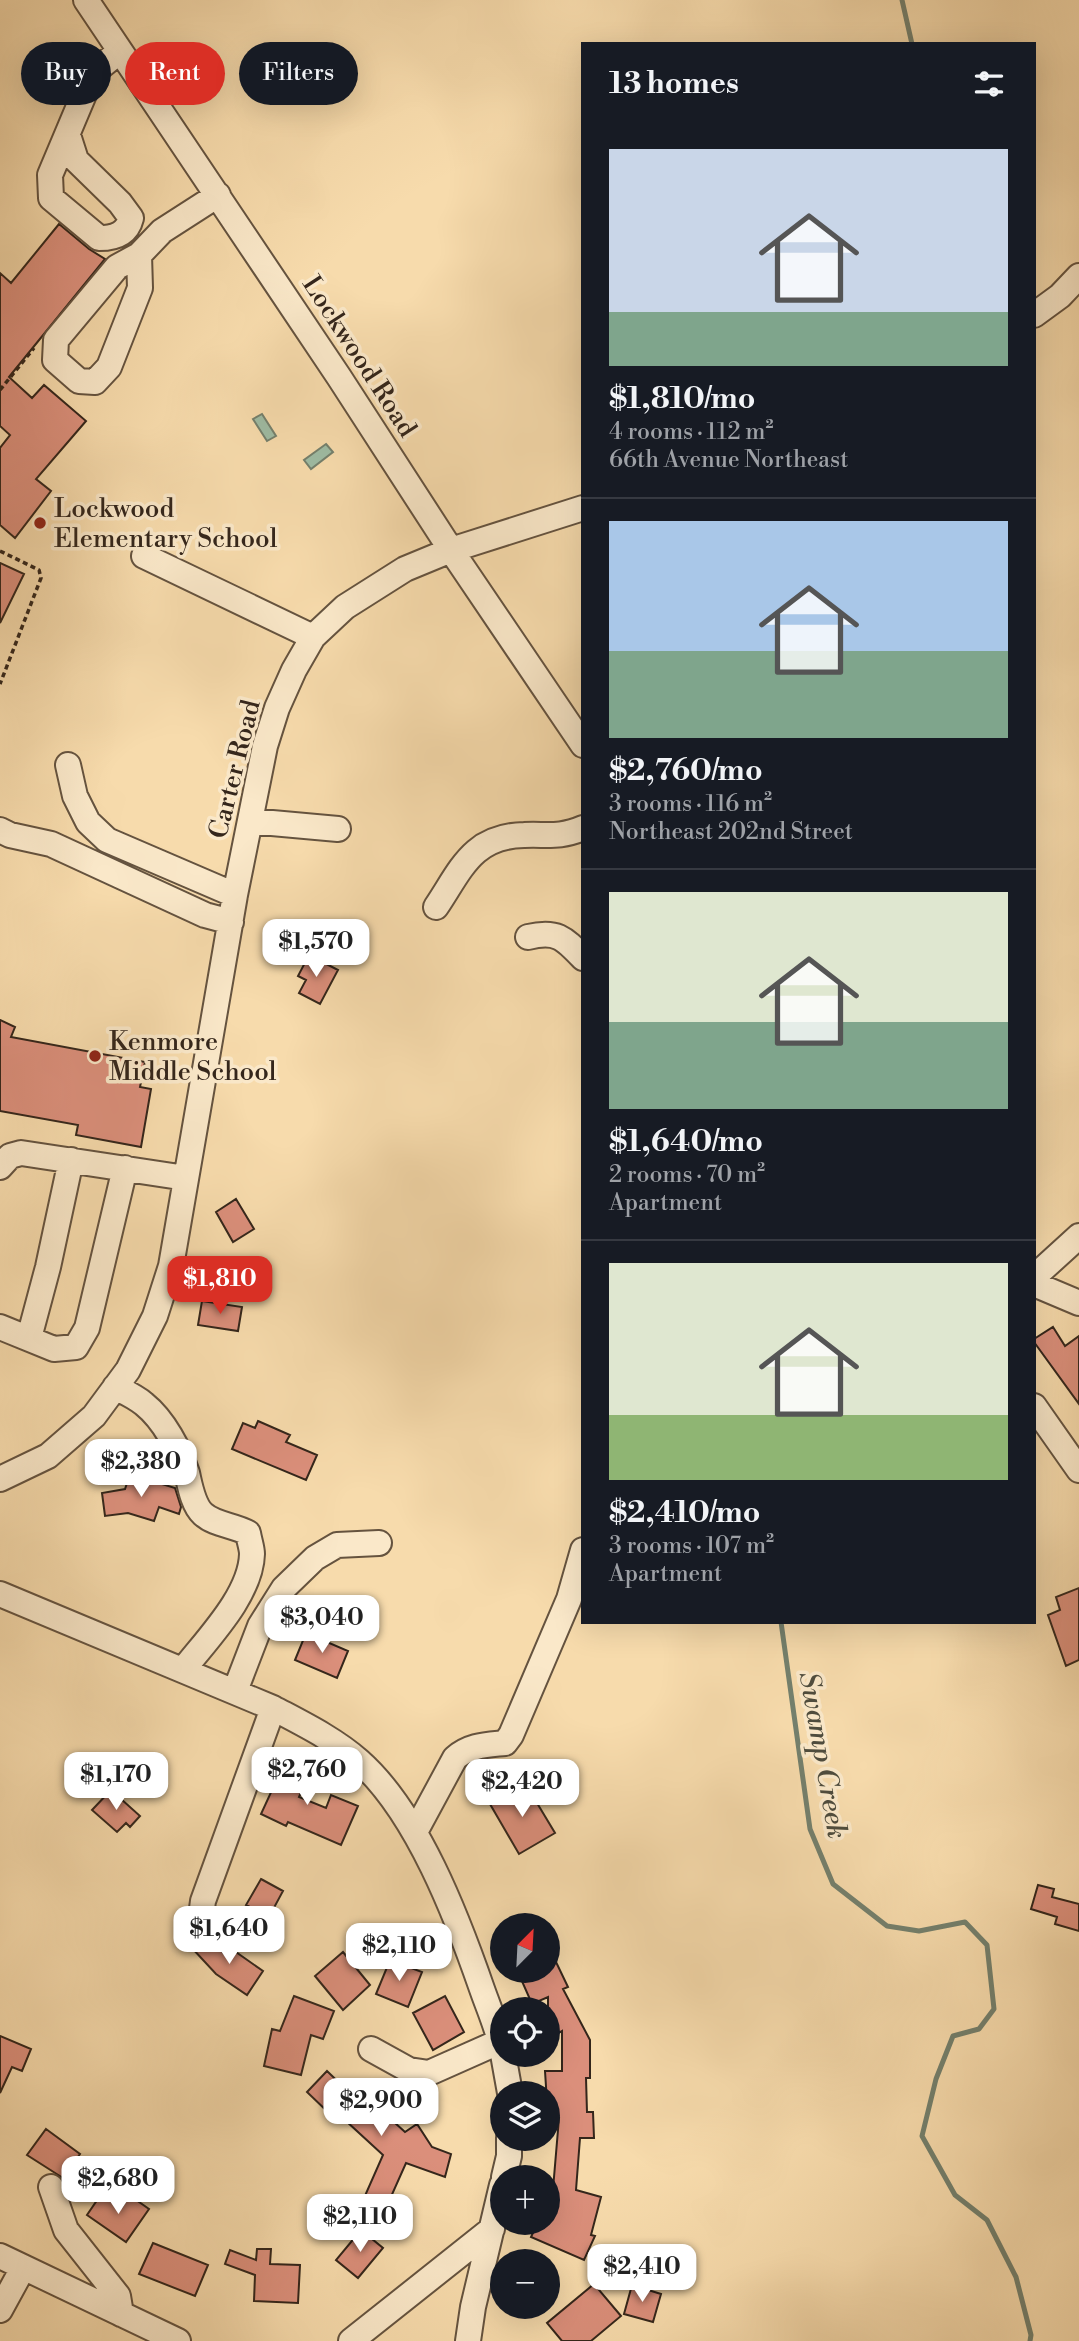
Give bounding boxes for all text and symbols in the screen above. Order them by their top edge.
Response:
chip: Buy [21,42,111,105]
chip: Rent [125,42,225,105]
chip: Filters [239,42,358,105]
text: 13 homes [609,65,739,103]
icon: filters [970,65,1008,103]
icon: home [746,195,872,321]
street label: Lockwood Road [295,270,423,443]
text: $1,810/mo [609,380,755,418]
text: 4 rooms · 112 m² [609,418,774,446]
text: 66th Avenue Northeast [609,446,848,474]
place label: Lockwood Elementary School [54,493,278,555]
marker: Lockwood Elementary School [32,515,48,531]
icon: home [746,567,872,693]
street label: Carter Road [202,696,268,842]
text: $2,760/mo [609,752,763,790]
text: 3 rooms · 116 m² [609,790,772,818]
text: Northeast 202nd Street [609,818,853,846]
pin: $1,570 [259,920,373,979]
text: $1,570 [278,928,354,956]
icon: home [746,938,872,1064]
place label: Kenmore Middle School [109,1026,277,1088]
marker: Kenmore Middle School [87,1048,103,1064]
text: $1,640/mo [609,1123,763,1161]
text: 2 rooms · 70 m² [609,1161,765,1189]
text: Apartment [609,1189,722,1217]
pin: $1,810 [163,1256,277,1316]
text: $1,810 [183,1265,257,1293]
icon: home [746,1309,872,1435]
pin: $2,380 [84,1440,198,1499]
text: $2,380 [101,1448,181,1476]
text: $2,410/mo [609,1494,760,1532]
text: 3 rooms · 107 m² [609,1532,774,1560]
text: Apartment [609,1560,722,1588]
pin: $3,040 [265,1596,379,1655]
text: $3,040 [280,1604,364,1632]
water label: Swamp Creek [791,1669,854,1842]
pin: $2,760 [250,1748,364,1807]
pin: $1,170 [59,1752,173,1812]
text: $2,760 [268,1756,346,1784]
pin: $2,420 [465,1759,579,1819]
text: $1,170 [80,1761,152,1789]
text: $2,420 [481,1768,563,1796]
pin: $1,640 [172,1906,286,1966]
north arrow [490,1913,560,1983]
map controls [490,1913,560,2319]
text: $1,640 [189,1915,269,1943]
pin: $2,110 [342,1924,456,1983]
text: $2,110 [362,1932,436,1960]
button: locate [490,1997,560,2067]
pin: $2,900 [324,2078,438,2138]
button: layers [490,2081,560,2151]
text: $2,900 [339,2087,423,2115]
pin: $2,680 [61,2156,175,2216]
text: $2,680 [78,2165,158,2193]
button: + [490,2165,560,2235]
pin: $2,110 [303,2194,417,2254]
text: $2,110 [323,2203,397,2231]
pin: $2,410 [585,2244,699,2304]
button: − [490,2249,560,2319]
text: $2,410 [603,2253,681,2281]

